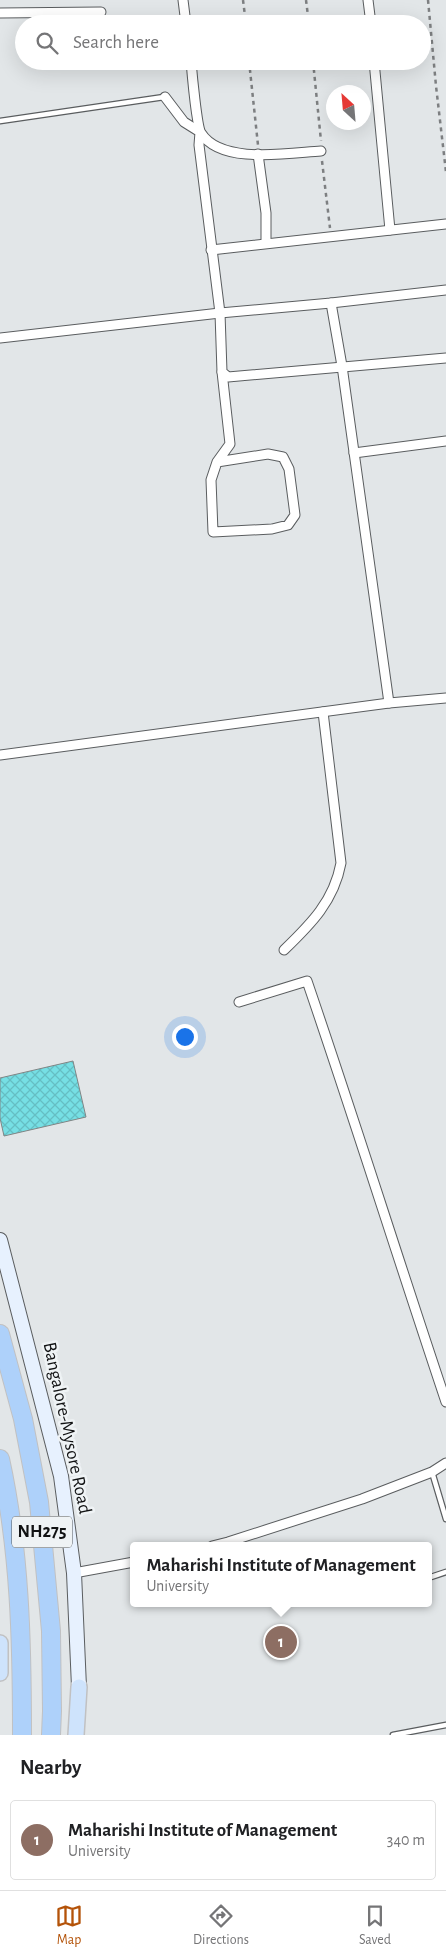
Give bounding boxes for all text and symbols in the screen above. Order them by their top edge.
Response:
search box [15,15,431,70]
icon: search [33,29,61,57]
text: Search here [73,33,159,52]
north arrow [326,85,371,130]
your location [172,1024,198,1050]
street label: Bangalore-Mysore Road [40,1340,95,1516]
road number: NH275 [12,1516,72,1548]
popup [130,1542,432,1607]
text: Maharishi Institute of Management [146,1556,416,1575]
text: University [146,1578,209,1594]
pin: 1 [265,1623,297,1661]
text: Nearby [20,1757,81,1778]
text: Maharishi Institute of Management [68,1821,337,1840]
text: 1 [34,1832,40,1848]
text: 340 m [387,1832,425,1848]
text: University [68,1843,131,1859]
tab: Map [55,1902,83,1949]
tab: Directions [193,1902,249,1949]
tab: Saved [359,1902,391,1949]

